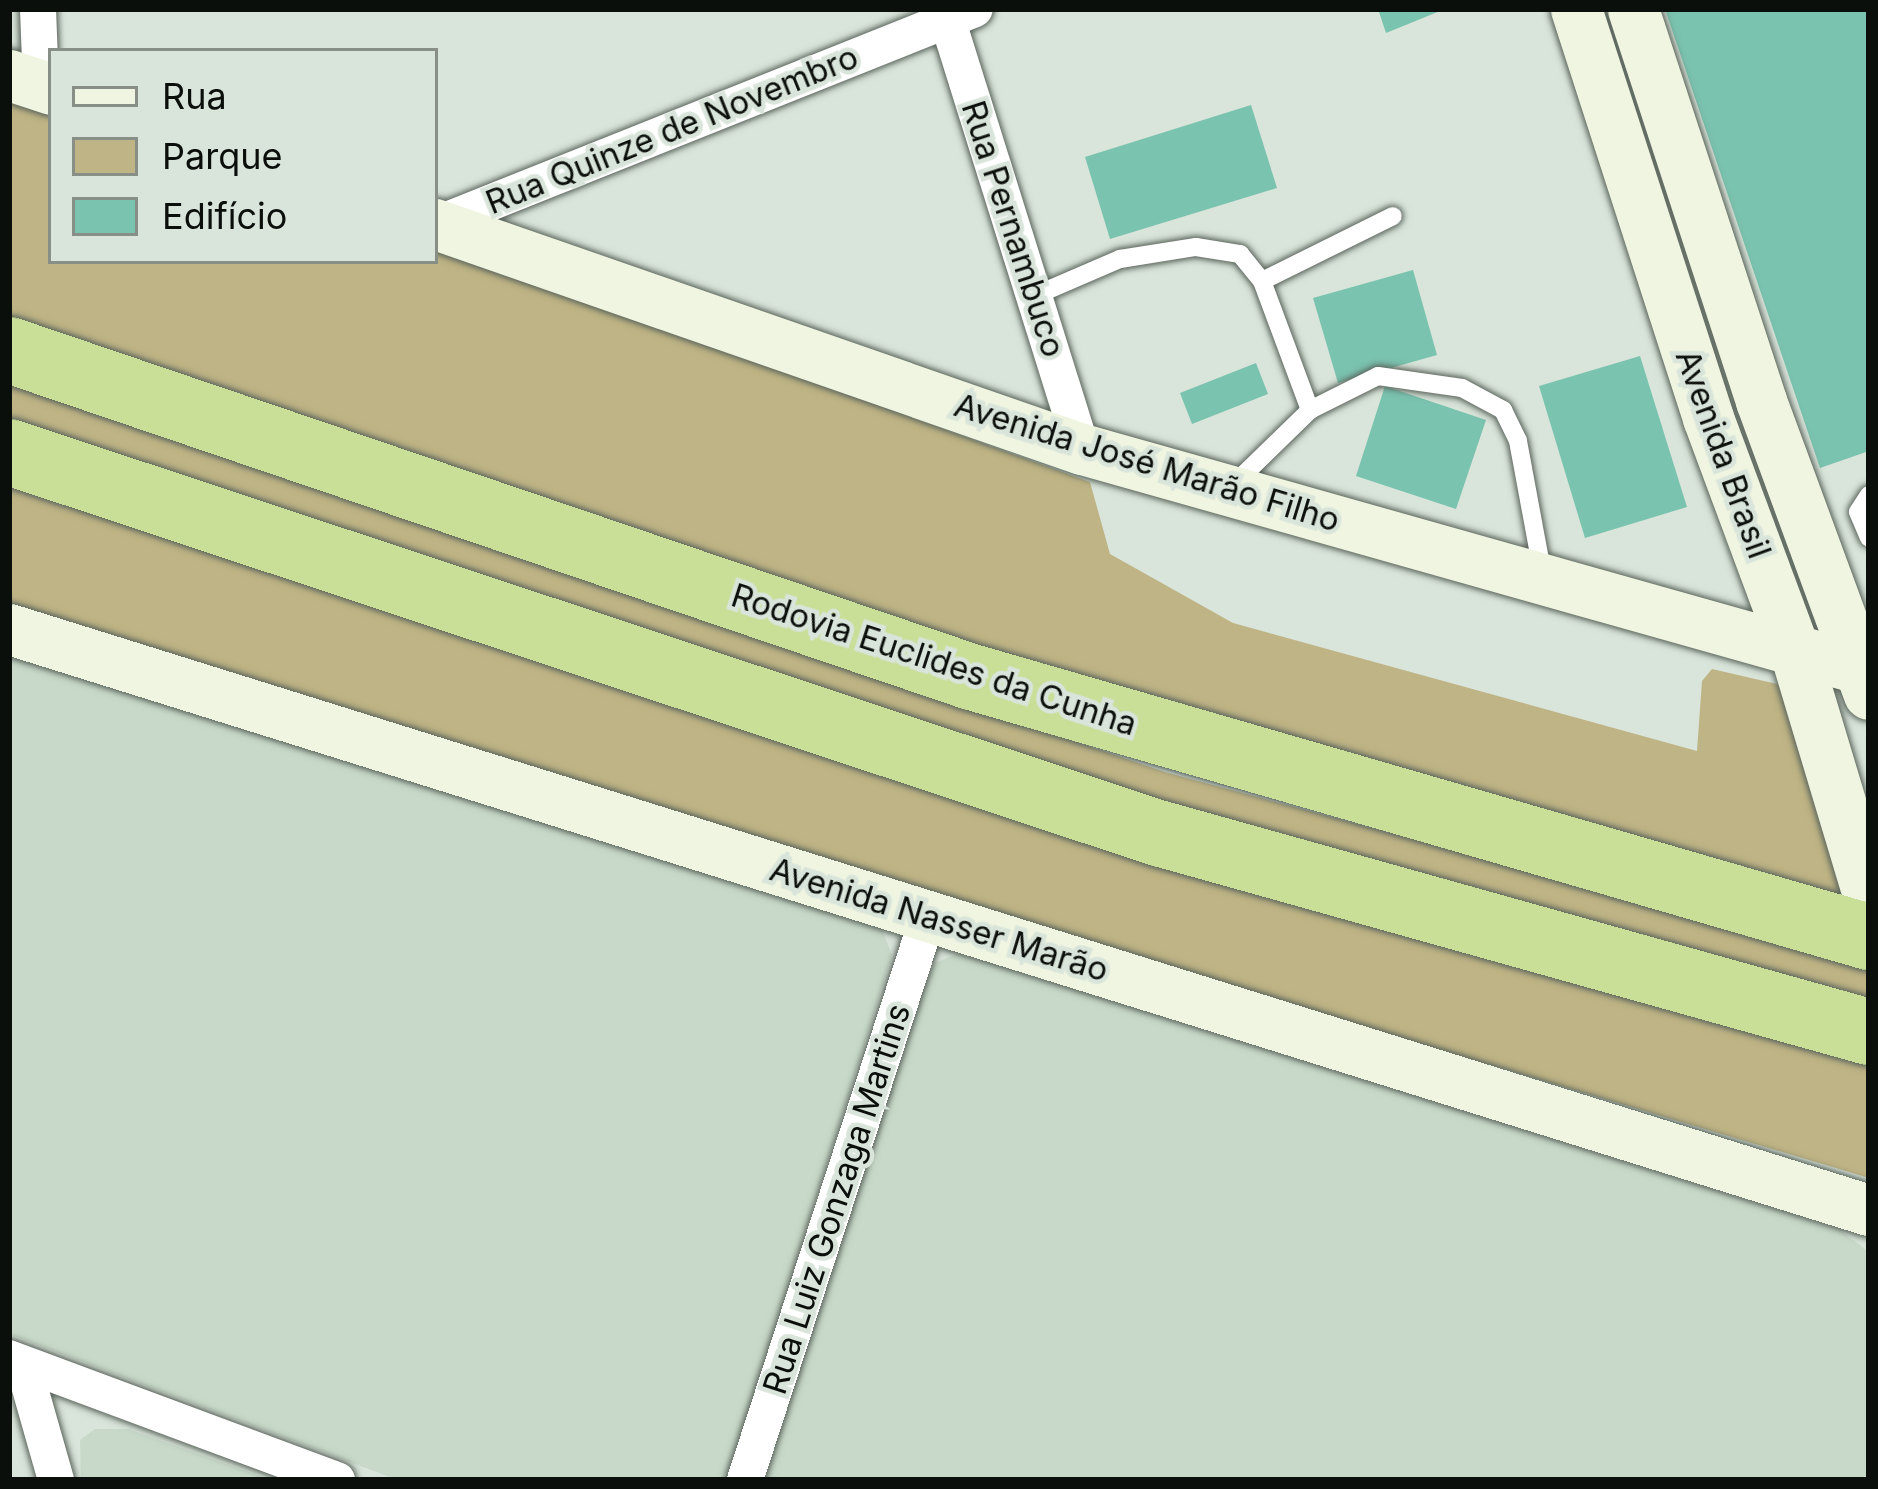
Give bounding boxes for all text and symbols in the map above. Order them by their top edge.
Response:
street label: Rua Quinze de Novembro [480,37,864,223]
legend [48,48,438,264]
text: Rua [162,74,227,118]
street label: Rua Pernambuco [953,96,1073,362]
text: Parque [162,134,282,178]
text: Edifício [162,194,287,238]
street label: Avenida Brasil [1667,344,1779,564]
street label: Avenida José Marão Filho [950,385,1344,541]
street label: Rodovia Euclides da Cunha [726,576,1142,744]
street label: Avenida Nasser Marão [765,850,1113,990]
street label: Rua Luiz Gonzaga Martins [755,999,919,1399]

